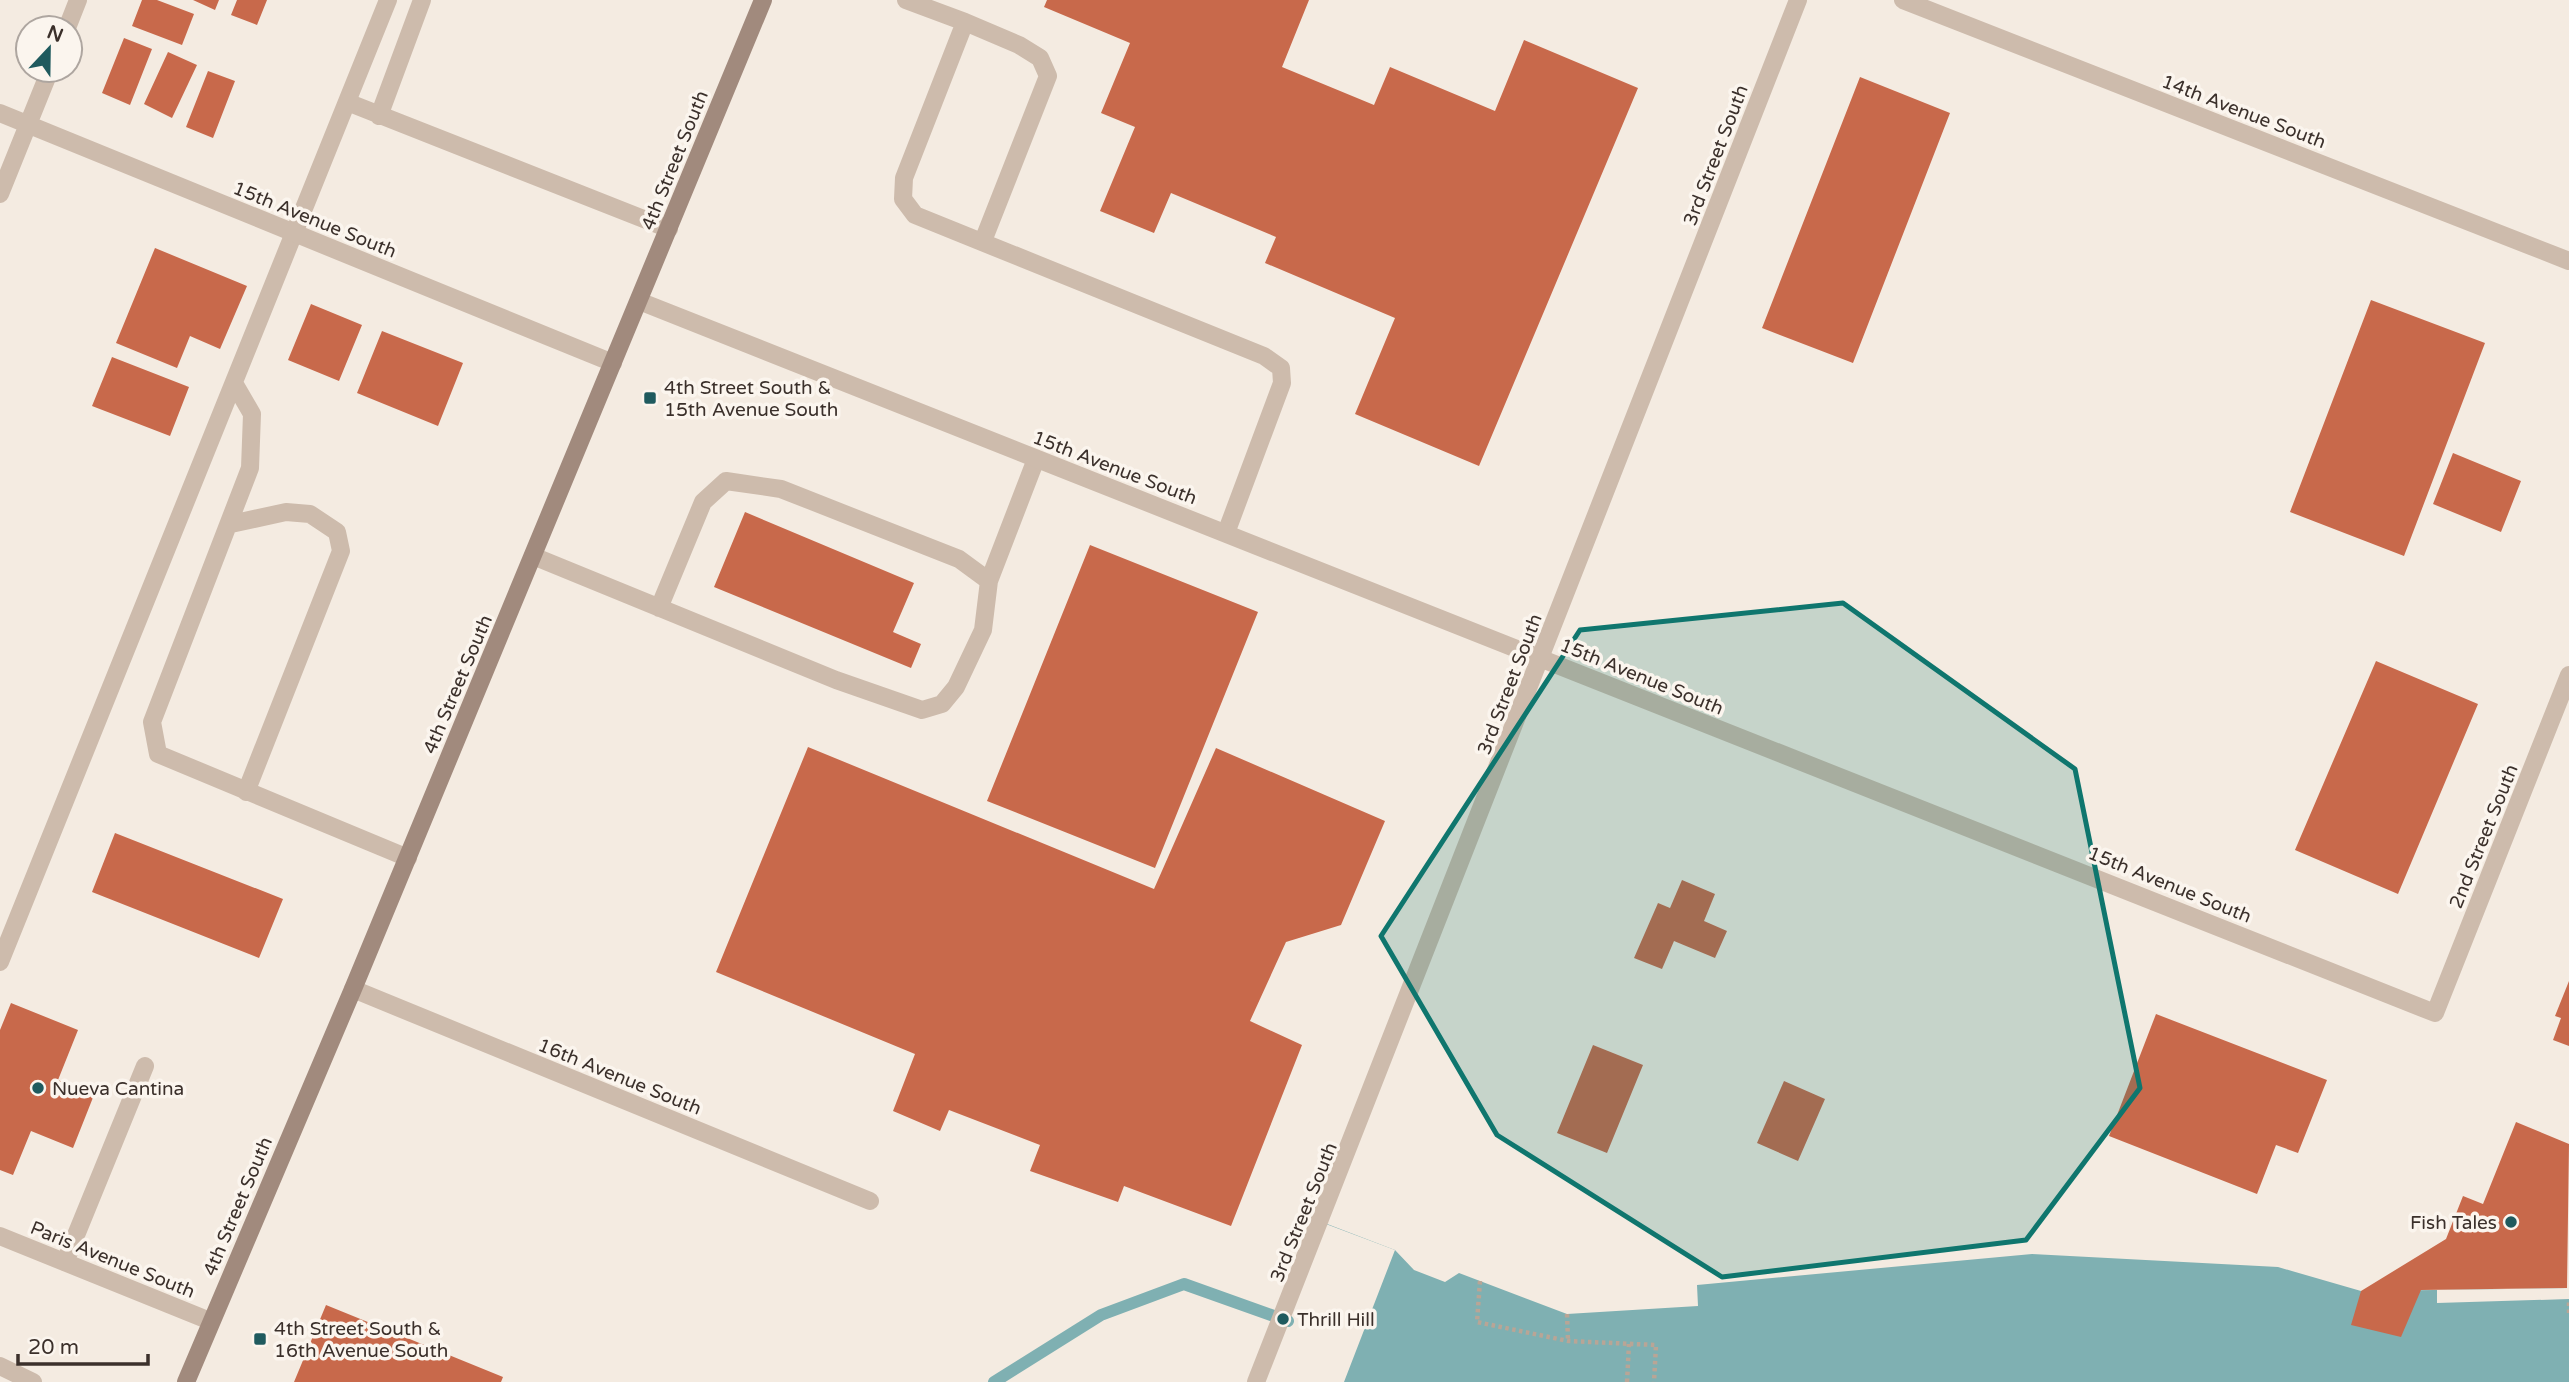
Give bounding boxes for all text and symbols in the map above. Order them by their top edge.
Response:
north arrow [14,14,84,84]
text: N [44,21,66,47]
street label: 14th Avenue South [2158,70,2329,153]
street label: 3rd Street South [1679,82,1753,229]
street label: 4th Street South [637,87,713,233]
street label: 15th Avenue South [230,177,400,263]
place label: 4th Street South & 15th Avenue South [664,377,838,421]
marker: 4th Street South & 15th Avenue South [642,390,658,406]
street label: 15th Avenue South [1029,426,1200,509]
street label: 3rd Street South [1473,611,1547,758]
street label: 4th Street South [419,612,497,757]
street label: 15th Avenue South [1557,634,1727,720]
street label: 2nd Street South [2445,761,2523,912]
street label: 15th Avenue South [2085,842,2255,928]
street label: 16th Avenue South [535,1034,705,1120]
place label: Nueva Cantina [52,1078,184,1100]
marker: Nueva Cantina [30,1080,46,1096]
street label: 4th Street South [199,1134,277,1279]
street label: 3rd Street South [1266,1139,1342,1285]
place label: Fish Tales [2410,1212,2497,1234]
marker: Fish Tales [2503,1214,2519,1230]
street label: Paris Avenue South [27,1217,198,1303]
place label: Thrill Hill [1297,1309,1375,1331]
marker: Thrill Hill [1275,1311,1291,1327]
place label: 4th Street South & 16th Avenue South [274,1318,448,1362]
scale bar [18,1322,147,1366]
marker: 4th Street South & 16th Avenue South [252,1331,268,1347]
text: 20 m [28,1335,79,1360]

